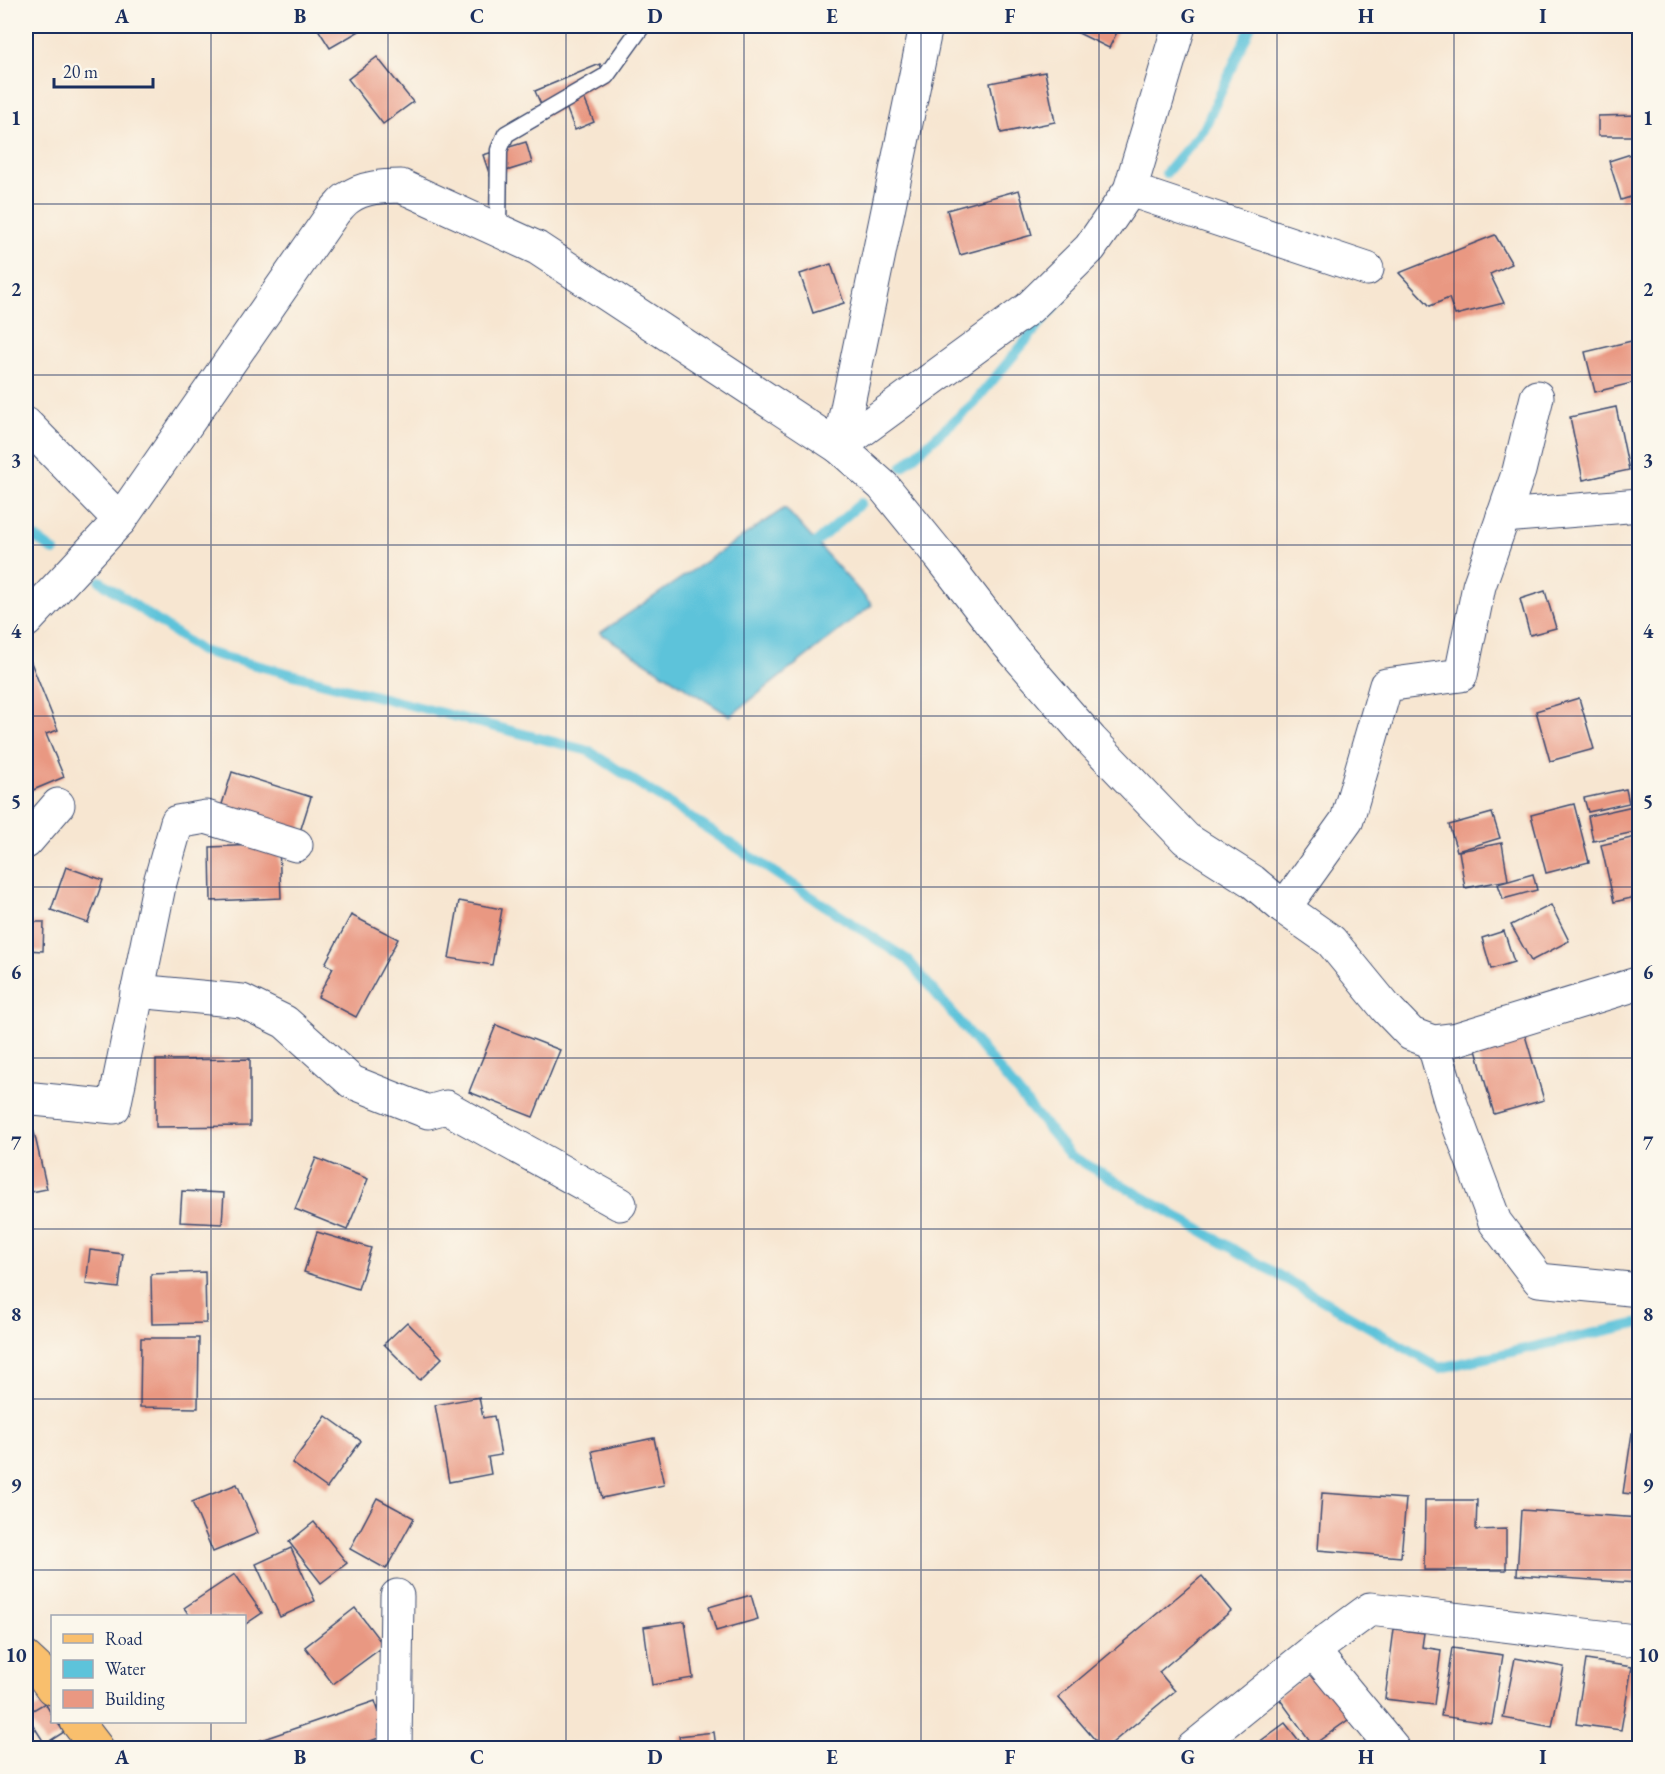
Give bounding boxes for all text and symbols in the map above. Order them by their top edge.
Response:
text: A [114,3,130,29]
text: B [294,3,306,29]
text: C [470,3,484,29]
text: D [647,3,663,29]
text: E [826,3,838,29]
text: F [1005,3,1016,29]
text: G [1181,3,1195,29]
text: H [1358,3,1374,29]
text: I [1539,3,1547,29]
scale bar [54,51,153,89]
text: 20 m [63,60,98,83]
text: 1 [11,105,21,131]
text: 1 [1643,105,1653,131]
text: 2 [11,276,22,302]
text: 2 [1643,276,1654,302]
text: 3 [11,447,21,473]
text: 3 [1643,447,1653,473]
text: 4 [11,618,22,644]
text: 4 [1643,618,1654,644]
text: 5 [11,788,21,814]
text: 5 [1643,788,1653,814]
text: 6 [11,959,22,985]
text: 6 [1643,959,1654,985]
text: 7 [11,1130,22,1156]
text: 7 [1643,1130,1654,1156]
text: 8 [11,1301,21,1327]
text: 8 [1643,1301,1653,1327]
text: 9 [11,1472,22,1498]
text: 9 [1643,1472,1654,1498]
legend [51,1615,246,1723]
text: Road [105,1627,144,1650]
text: 10 [5,1642,27,1668]
text: 10 [1637,1642,1659,1668]
text: Water [105,1657,146,1680]
text: Building [105,1687,165,1710]
text: A [114,1744,130,1770]
text: B [294,1744,306,1770]
text: C [470,1744,484,1770]
text: D [647,1744,663,1770]
text: E [826,1744,838,1770]
text: F [1005,1744,1016,1770]
text: G [1181,1744,1195,1770]
text: H [1358,1744,1374,1770]
text: I [1539,1744,1547,1770]

